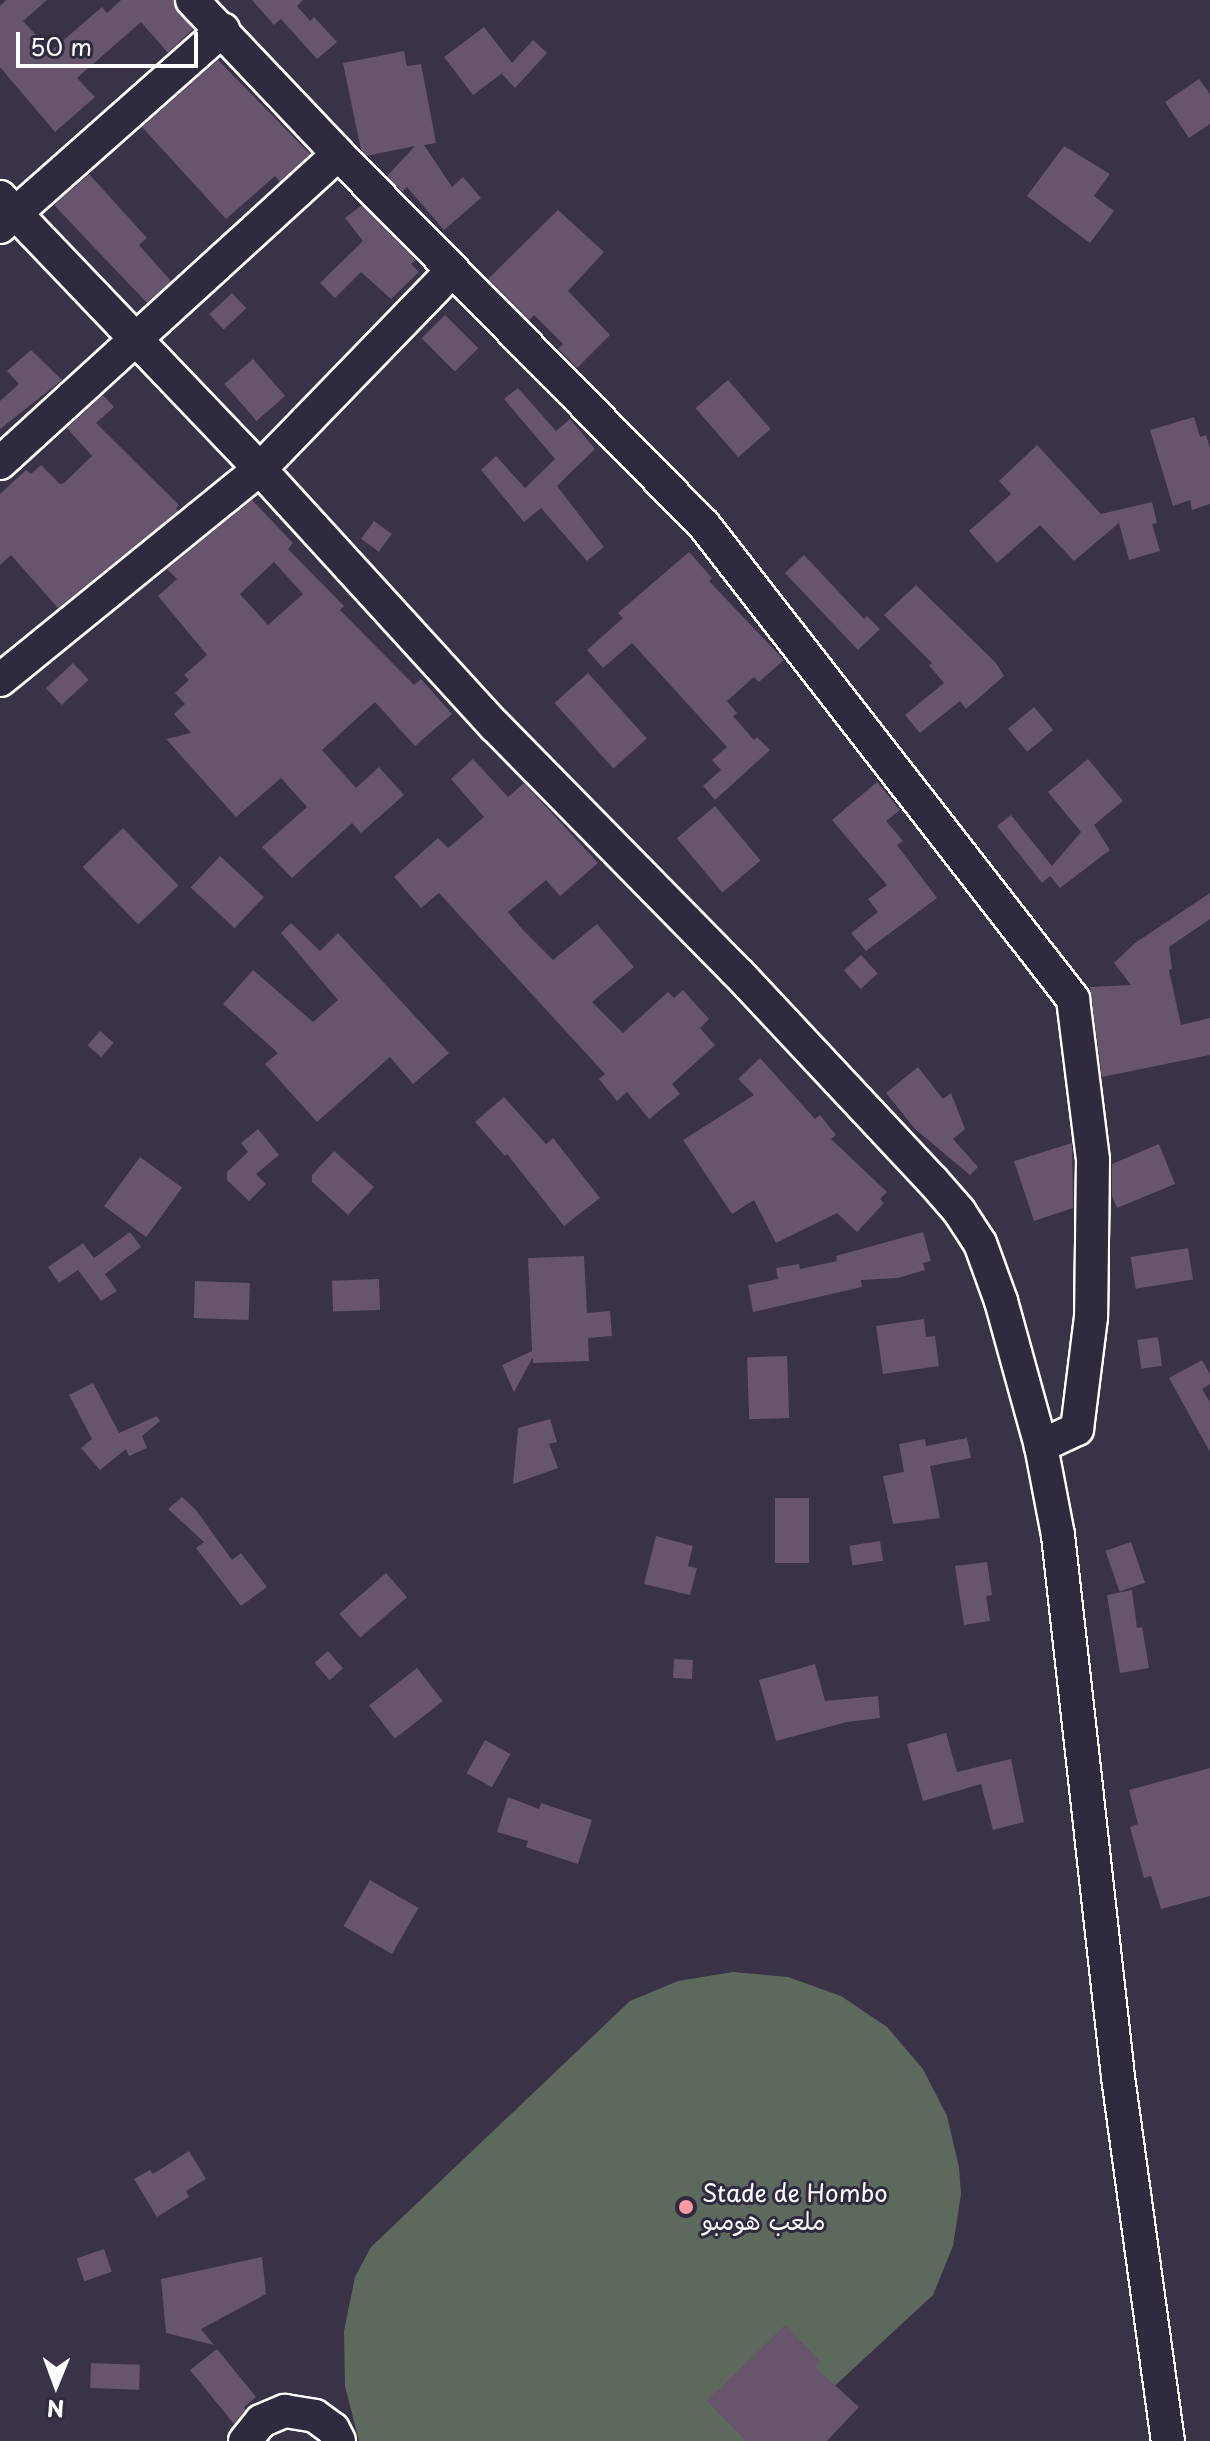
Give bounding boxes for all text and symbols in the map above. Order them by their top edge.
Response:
scale bar [20,16,202,66]
text: 50 m [30,28,92,64]
place label: Stade de Hombo ملعب هومبو [702,2179,891,2235]
marker: Stade de Hombo ملعب هومبو [677,2198,695,2216]
north arrow [16,2345,96,2425]
text: N [47,2393,65,2426]

